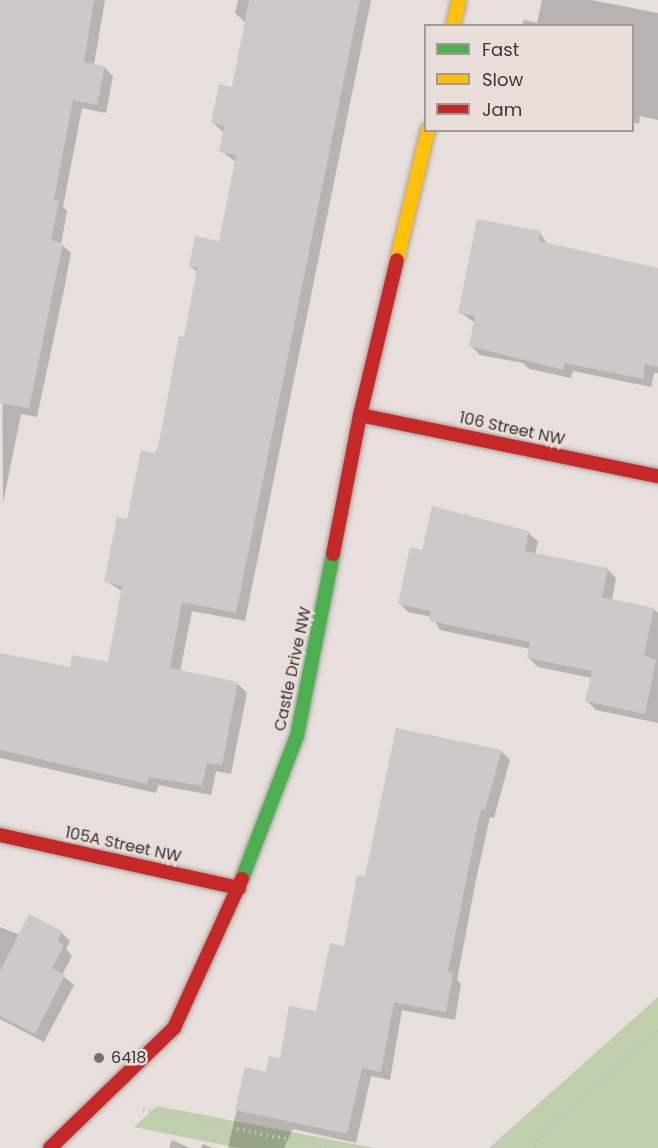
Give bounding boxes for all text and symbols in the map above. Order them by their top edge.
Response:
legend [424,24,634,132]
text: Fast [482,37,519,62]
text: Slow [482,67,523,92]
text: Jam [482,97,522,122]
street label: 106 Street NW [457,408,567,450]
street label: Castle Drive NW [270,605,316,733]
street label: 105A Street NW [63,823,183,867]
place label: 6418 [111,1048,146,1068]
marker: 6418 [92,1051,106,1065]

